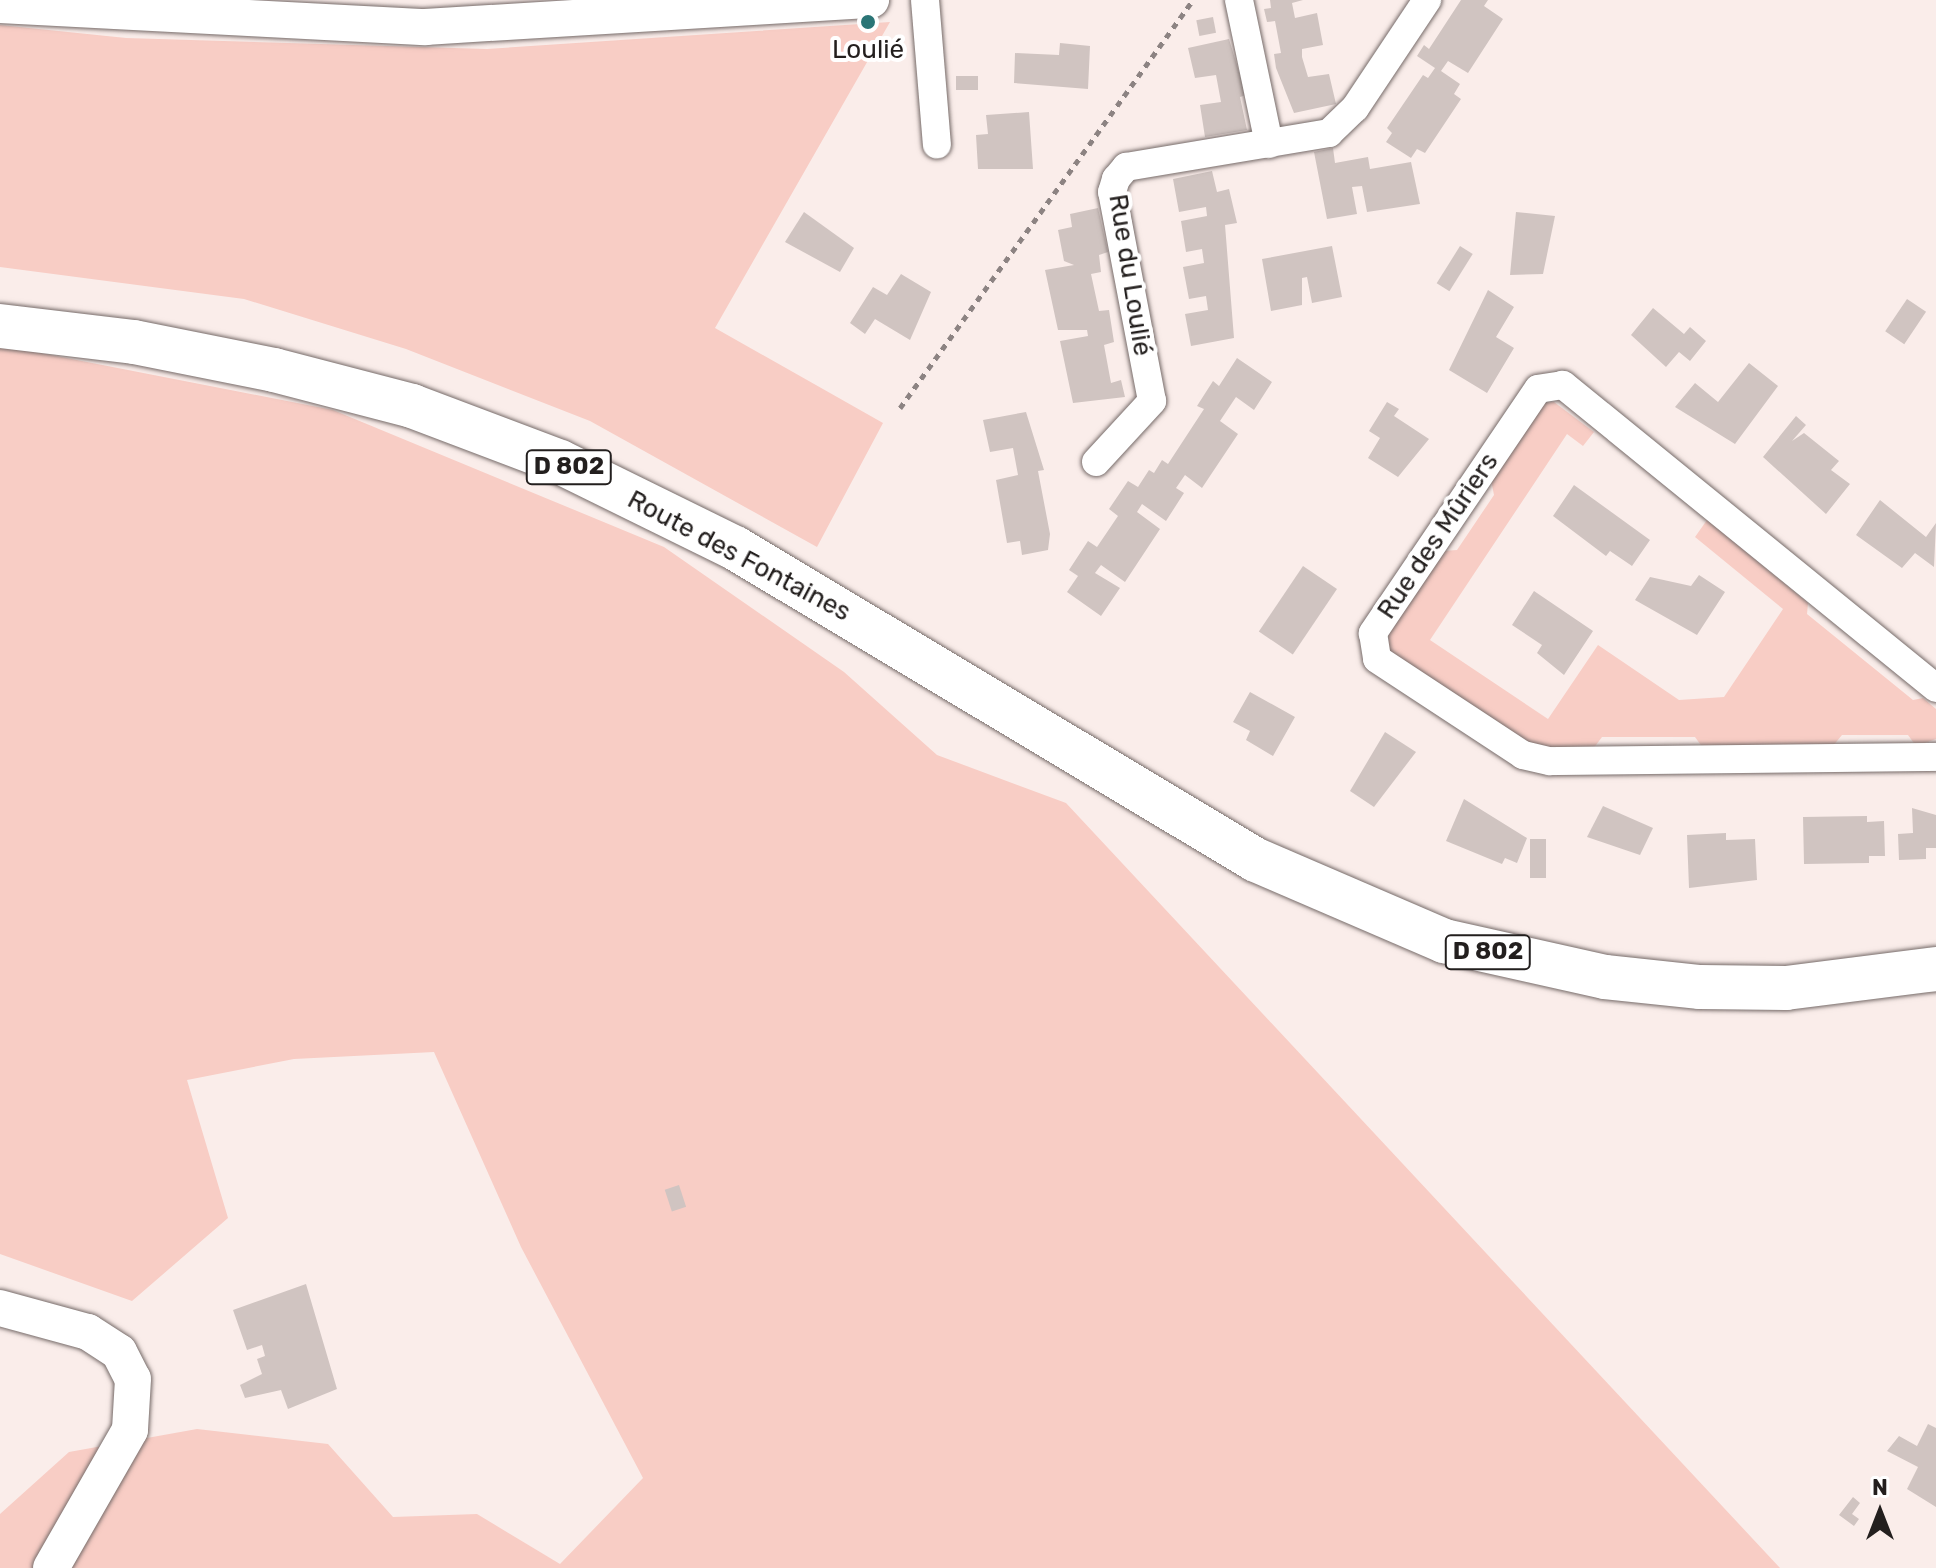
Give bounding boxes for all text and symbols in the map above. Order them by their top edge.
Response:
marker: Loulié [859,13,877,31]
place label: Loulié [832,34,904,66]
street label: Rue du Loulié [1102,192,1158,358]
road number: D 802 [525,447,613,487]
street label: Rue des Mûriers [1371,447,1505,625]
street label: Route des Fontaines [622,484,856,628]
road number: D 802 [1444,932,1532,972]
north arrow [1840,1472,1920,1552]
text: N [1872,1474,1888,1501]

